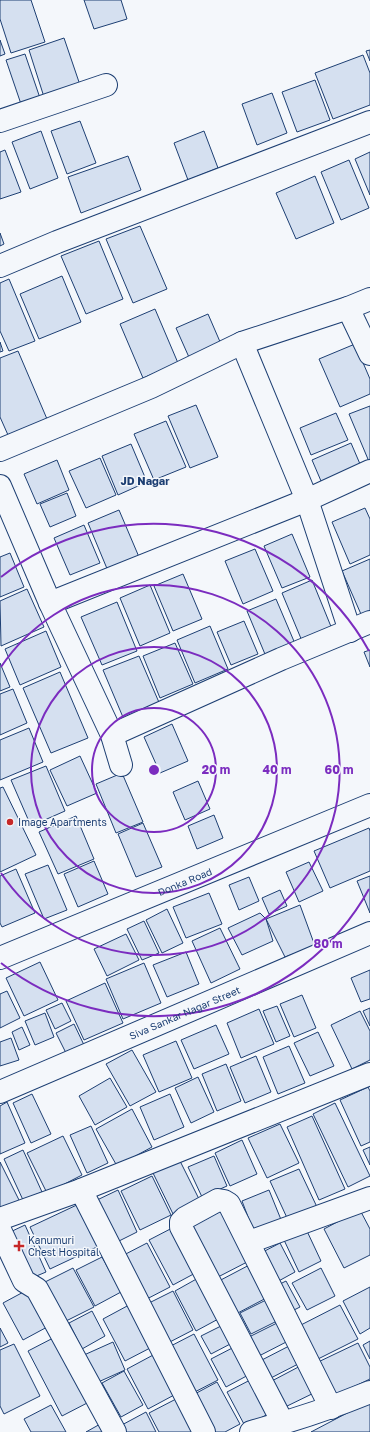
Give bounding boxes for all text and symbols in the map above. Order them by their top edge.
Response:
district label: JD Nagar [120,474,170,487]
text: 20 m [202,762,230,777]
text: 40 m [263,762,291,777]
text: 60 m [325,762,353,777]
centre of rings [147,763,161,777]
place label: Image Apartments [18,816,107,828]
marker: Image Apartments [5,817,15,827]
street label: Donka Road [156,865,214,898]
text: 80 m [314,936,342,951]
street label: Siva Sankar Nagar Street [127,984,242,1042]
place label: Kanumuri Chest Hospital [28,1234,99,1258]
marker: Kanumuri Chest Hospital [13,1240,25,1252]

